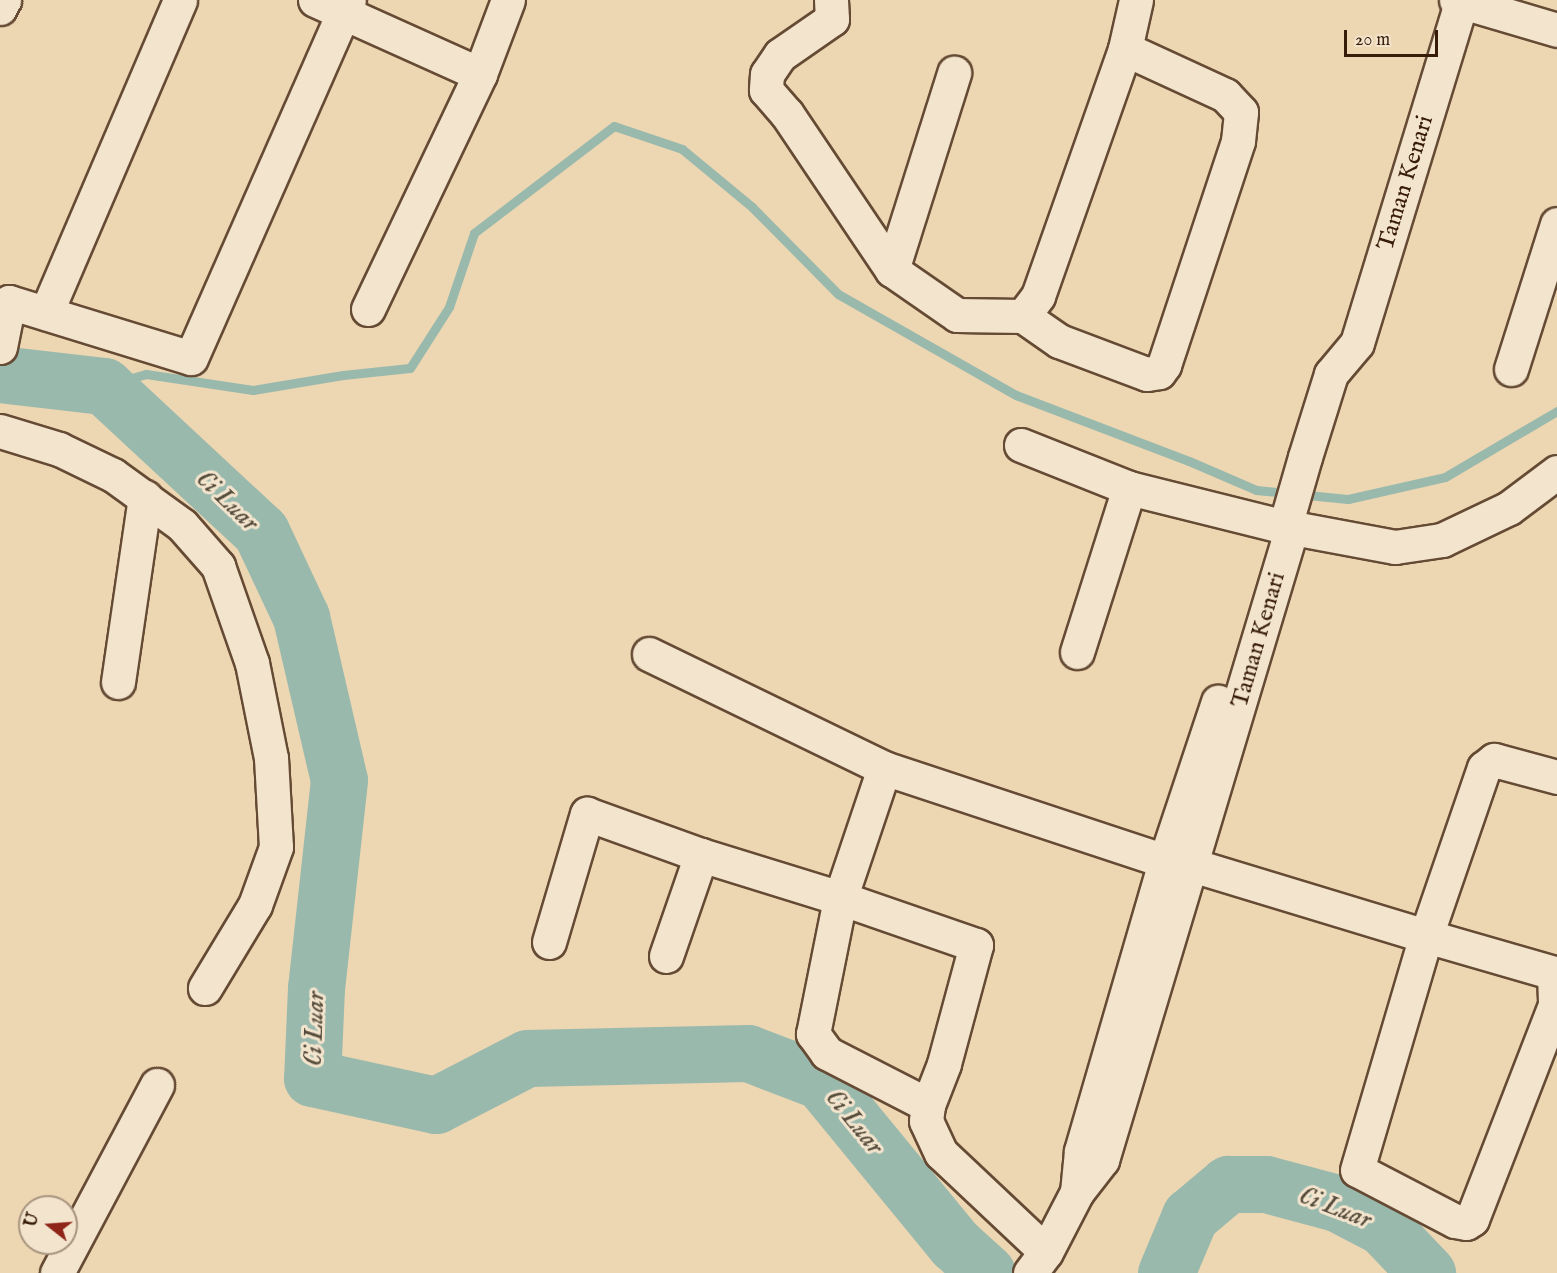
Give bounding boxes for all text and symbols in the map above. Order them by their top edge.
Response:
scale bar [1347,18,1442,56]
text: 20 m [1355,29,1390,52]
street label: Taman Kenari [1372,112,1440,254]
water label: Ci Luar [189,464,265,538]
street label: Taman Kenari [1226,569,1292,711]
water label: Ci Luar [298,991,332,1067]
water label: Ci Luar [818,1083,890,1161]
water label: Ci Luar [1294,1180,1376,1236]
north arrow [18,1195,78,1255]
text: U [21,1211,44,1230]

